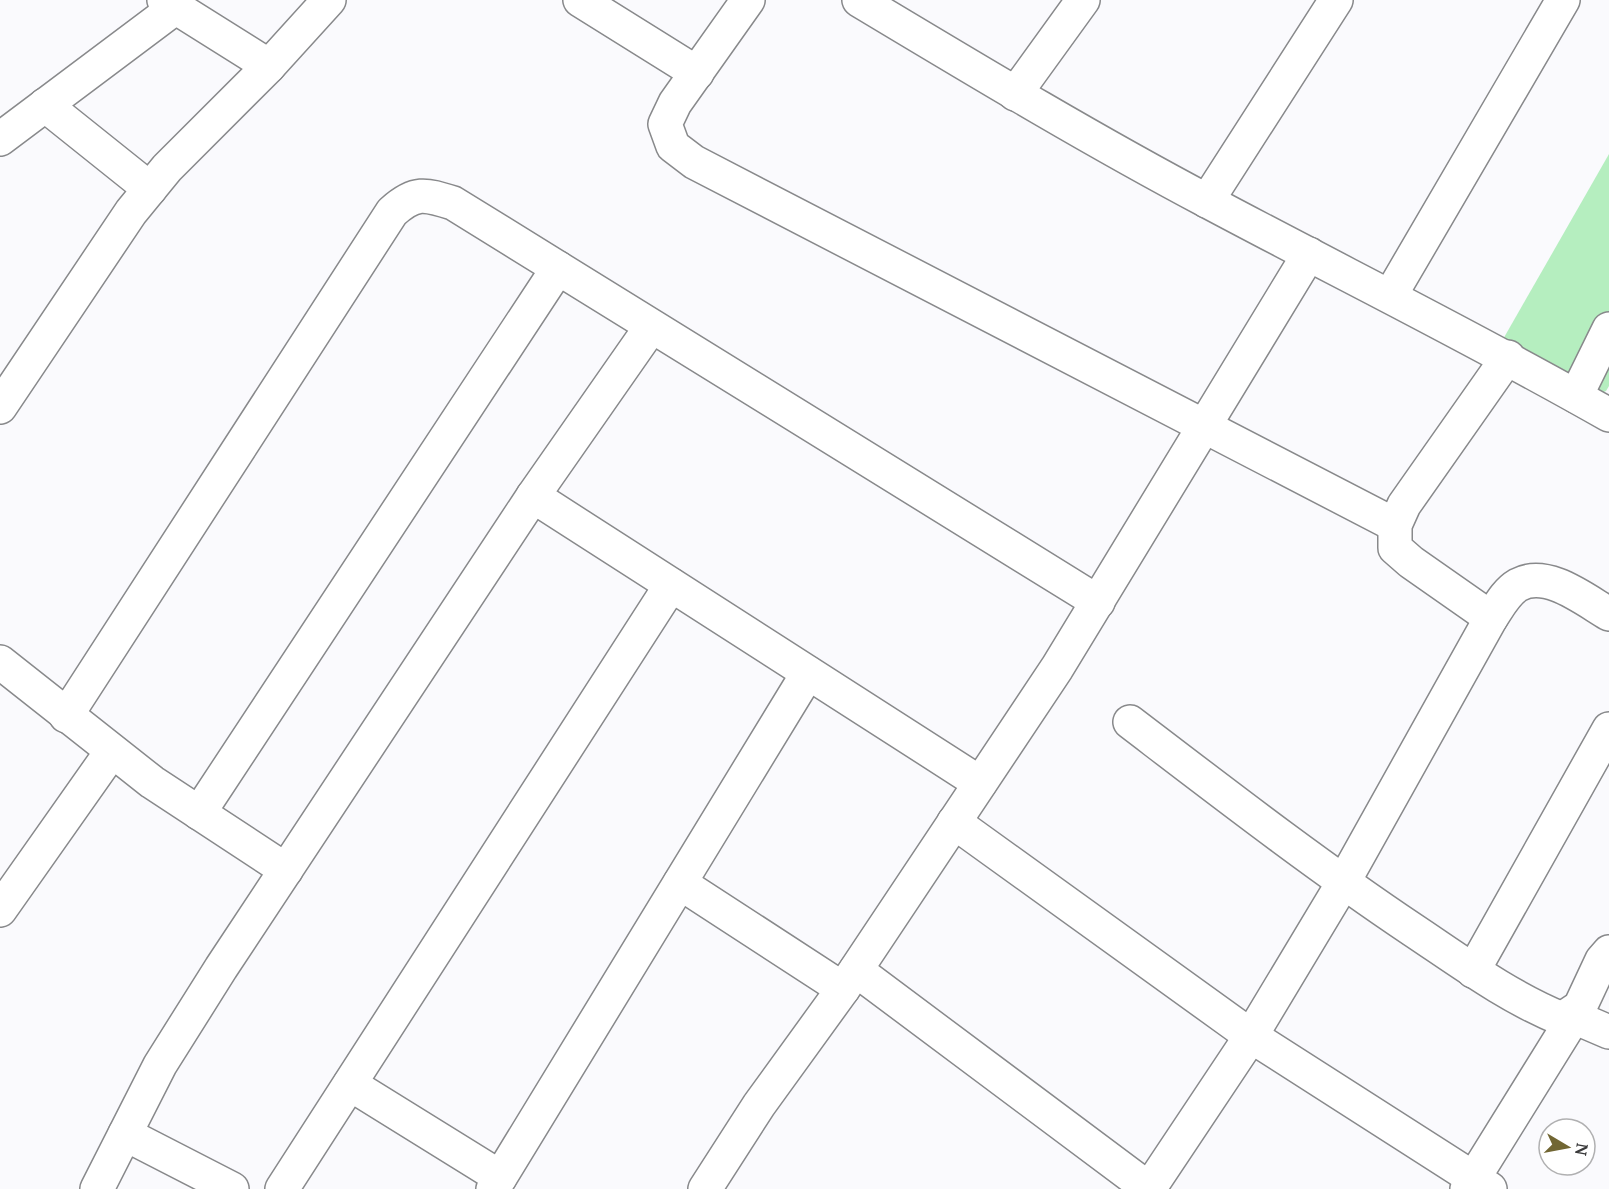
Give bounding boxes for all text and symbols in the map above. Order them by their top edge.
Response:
north arrow [1537,1117,1597,1177]
text: N [1570,1142,1594,1157]

